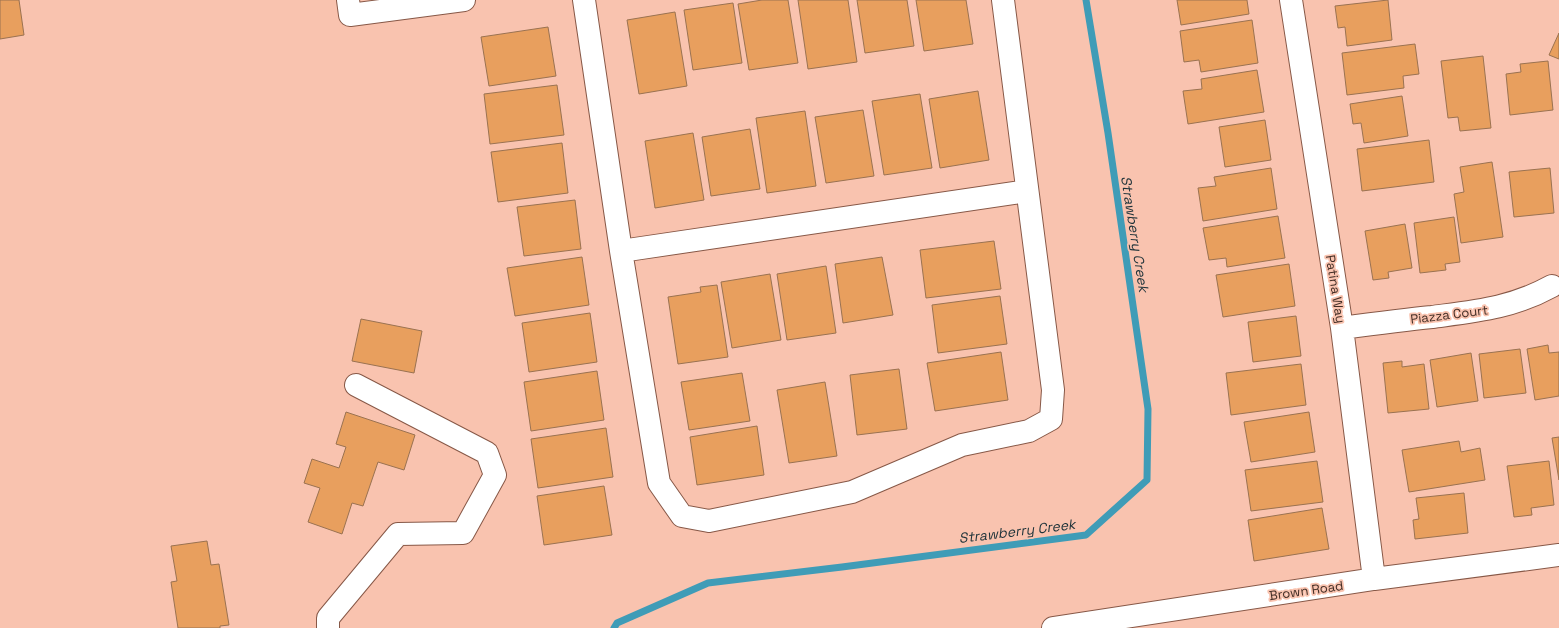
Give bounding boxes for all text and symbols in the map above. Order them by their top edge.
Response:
water label: Strawberry Creek [1117,175,1153,295]
street label: Patina Way [1322,254,1349,325]
street label: Piazza Court [1409,301,1489,328]
water label: Strawberry Creek [958,515,1078,547]
street label: Brown Road [1268,577,1344,604]

